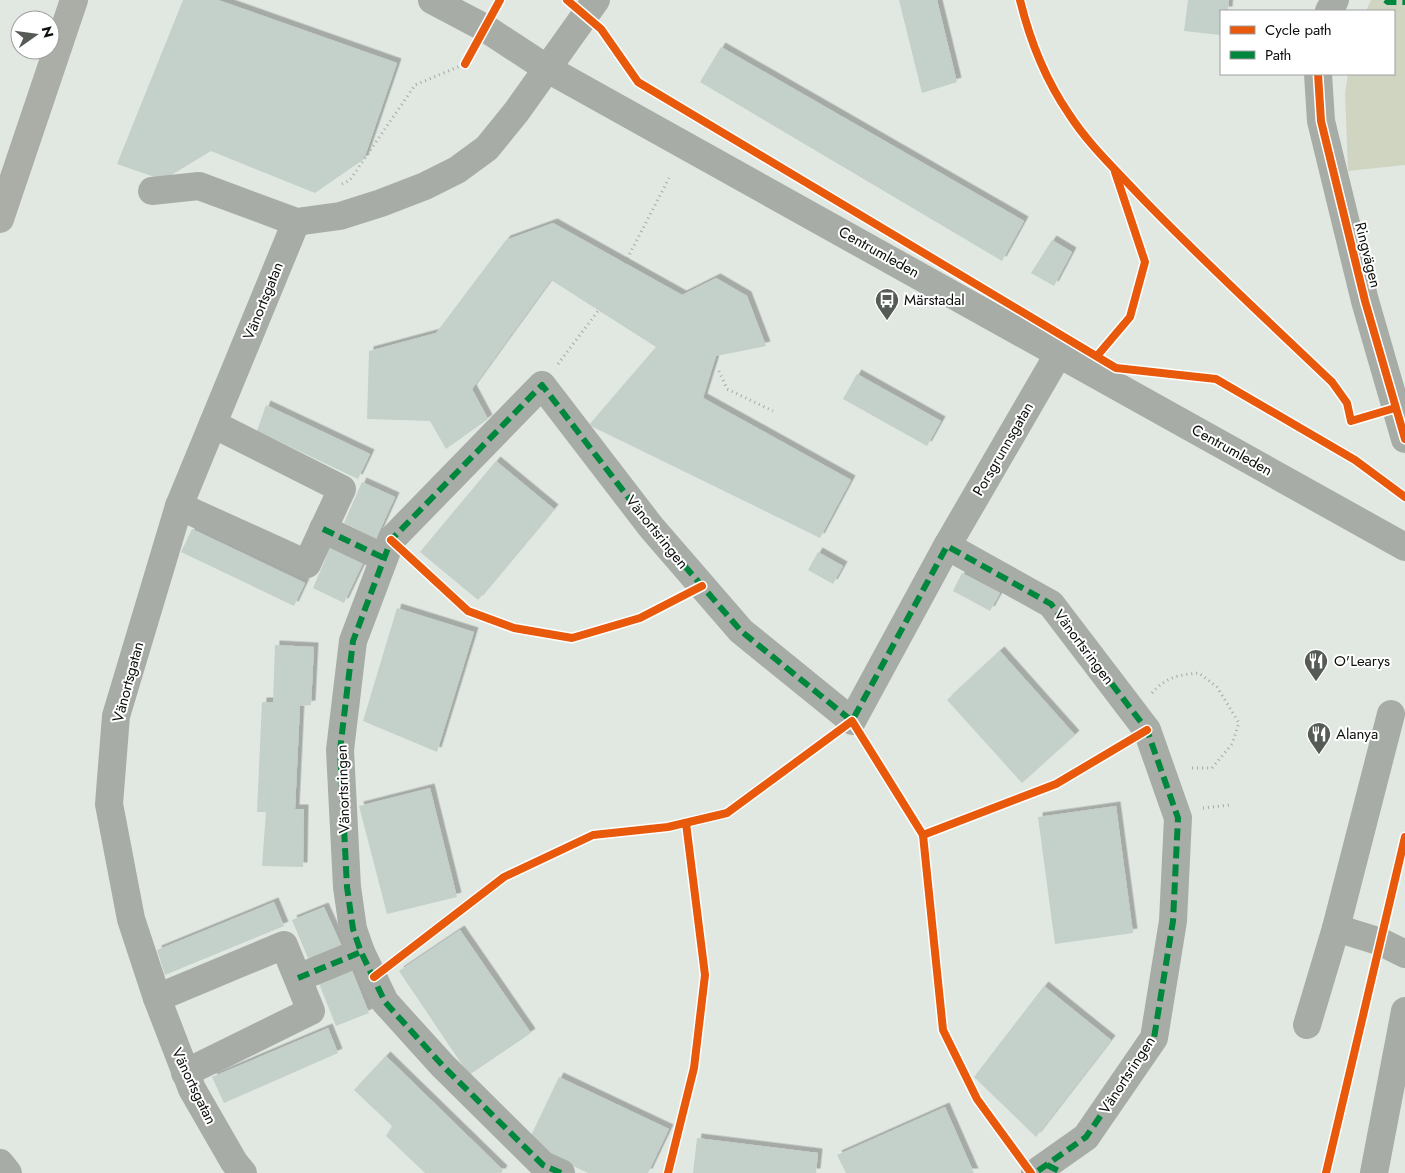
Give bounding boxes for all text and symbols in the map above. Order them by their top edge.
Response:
north arrow [10,10,60,60]
legend [1220,10,1395,75]
text: Cycle path [1265,19,1332,41]
text: N [37,24,59,40]
text: Path [1265,44,1291,66]
street label: Ringvägen [1349,220,1387,290]
street label: Centrumleden [835,221,923,283]
street label: Vänortsgatan [237,259,289,343]
bus stop icon: Märstadal [874,287,900,321]
place label: Märstadal [904,289,965,311]
street label: Porsgrunnsgatan [967,398,1039,500]
street label: Centrumleden [1188,419,1276,481]
street label: Vänortsringen [620,490,694,574]
street label: Vänortsringen [1048,605,1120,689]
street label: Vänortsgatan [107,639,149,725]
restaurant icon: O'Learys [1303,648,1329,682]
place label: O'Learys [1334,650,1390,672]
restaurant icon: Alanya [1306,721,1332,755]
place label: Alanya [1336,723,1378,745]
street label: Vänortsringen [330,744,356,834]
street label: Vänortsringen [1094,1032,1160,1118]
street label: Vänortsgatan [166,1044,222,1128]

